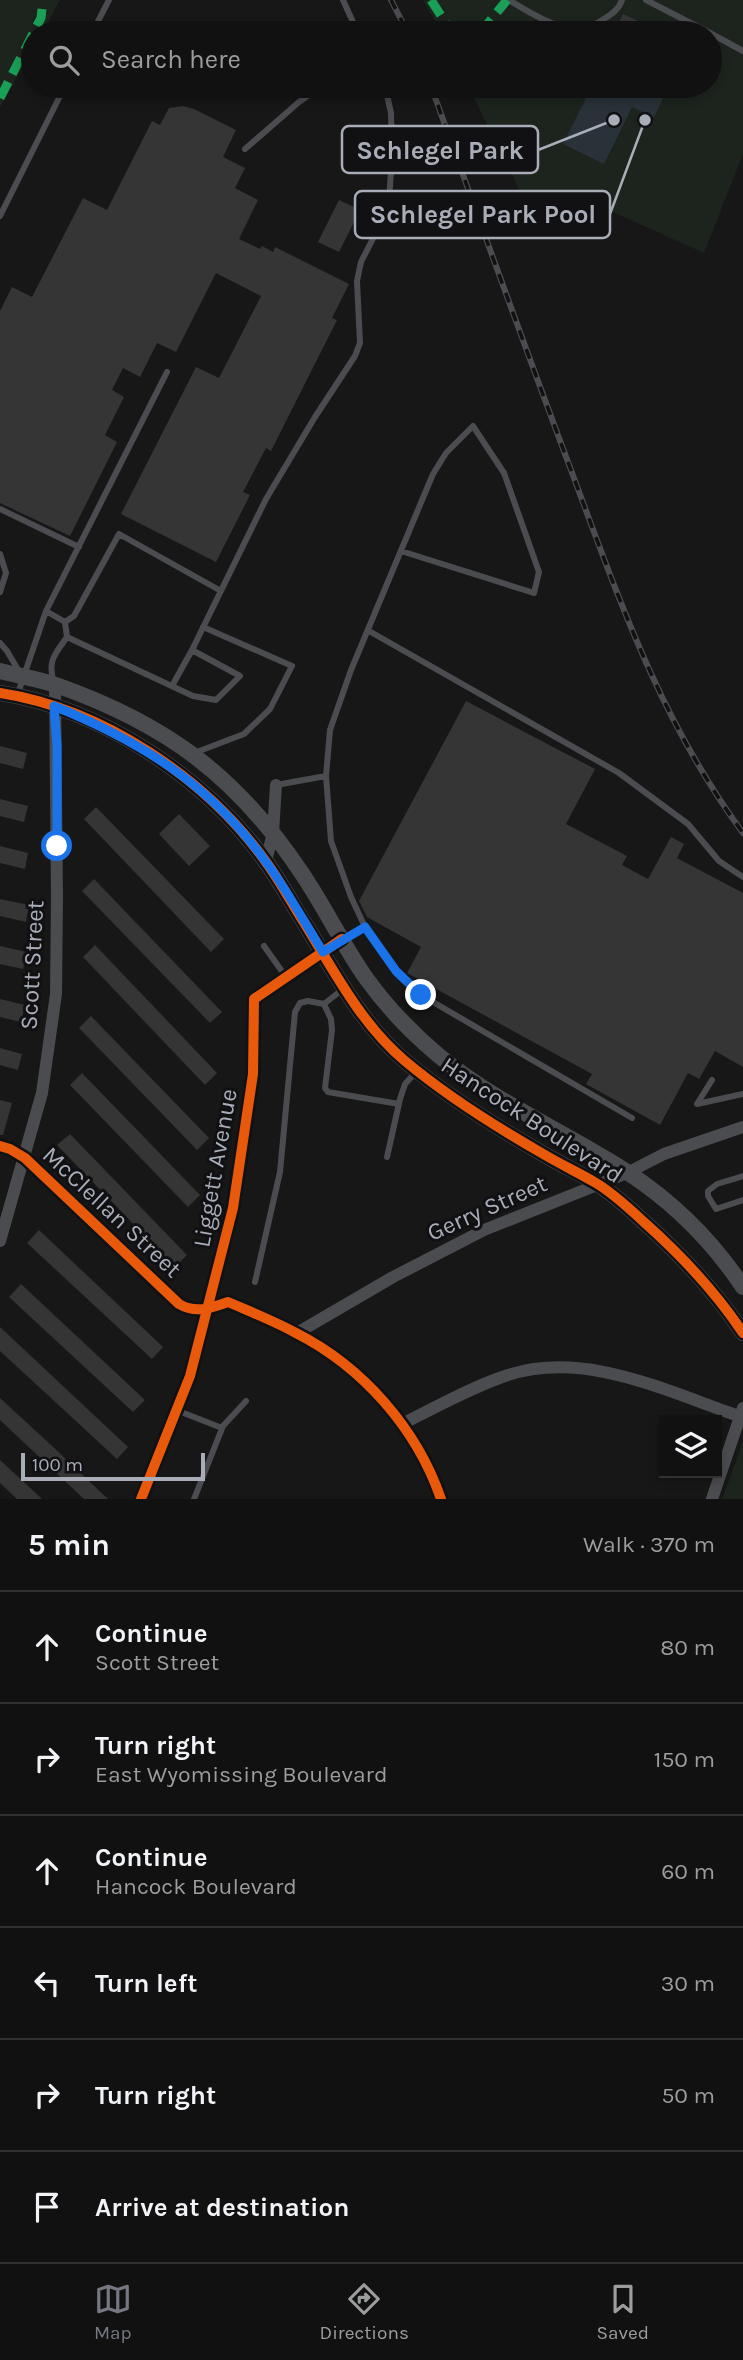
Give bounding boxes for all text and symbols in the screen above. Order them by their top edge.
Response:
search box [21,21,722,98]
icon: search [45,41,83,79]
text: Search here [101,44,241,75]
callout: Schlegel Park [342,126,538,173]
text: Schlegel Park [356,135,524,166]
callout: Schlegel Park Pool [355,191,610,238]
text: Schlegel Park Pool [370,199,596,230]
route start [41,830,72,861]
street label: Scott Street [15,900,49,1030]
route end [405,979,436,1010]
street label: Hancock Boulevard [436,1051,628,1189]
street label: Liggett Avenue [187,1087,243,1249]
street label: McClellan Street [37,1141,187,1283]
street label: Gerry Street [423,1169,551,1247]
map controls [659,1415,722,1478]
button: layers [659,1415,722,1478]
scale bar [21,1450,205,1482]
text: 100 m [32,1454,83,1476]
text: 5 min [28,1527,110,1563]
text: Walk · 370 m [583,1531,715,1558]
text: Continue [95,1618,207,1649]
icon: ahead [28,1628,66,1666]
text: 80 m [660,1634,715,1661]
text: Scott Street [95,1649,219,1676]
text: Turn right [95,1730,216,1761]
icon: right [28,1740,66,1778]
text: 150 m [654,1746,715,1773]
text: East Wyomissing Boulevard [95,1761,388,1788]
text: Continue [95,1842,207,1873]
icon: ahead [28,1852,66,1890]
text: 60 m [661,1858,715,1885]
text: Hancock Boulevard [95,1873,297,1900]
icon: left [28,1964,66,2002]
text: Turn left [95,1968,197,1999]
text: 30 m [661,1970,715,1997]
icon: right [28,2076,66,2114]
text: Turn right [95,2080,216,2111]
text: 50 m [661,2082,715,2109]
icon: arrive [28,2188,66,2226]
text: Arrive at destination [95,2192,349,2223]
tab: Map [94,2280,132,2344]
tab: Directions [320,2280,409,2344]
tab: Saved [597,2280,649,2344]

